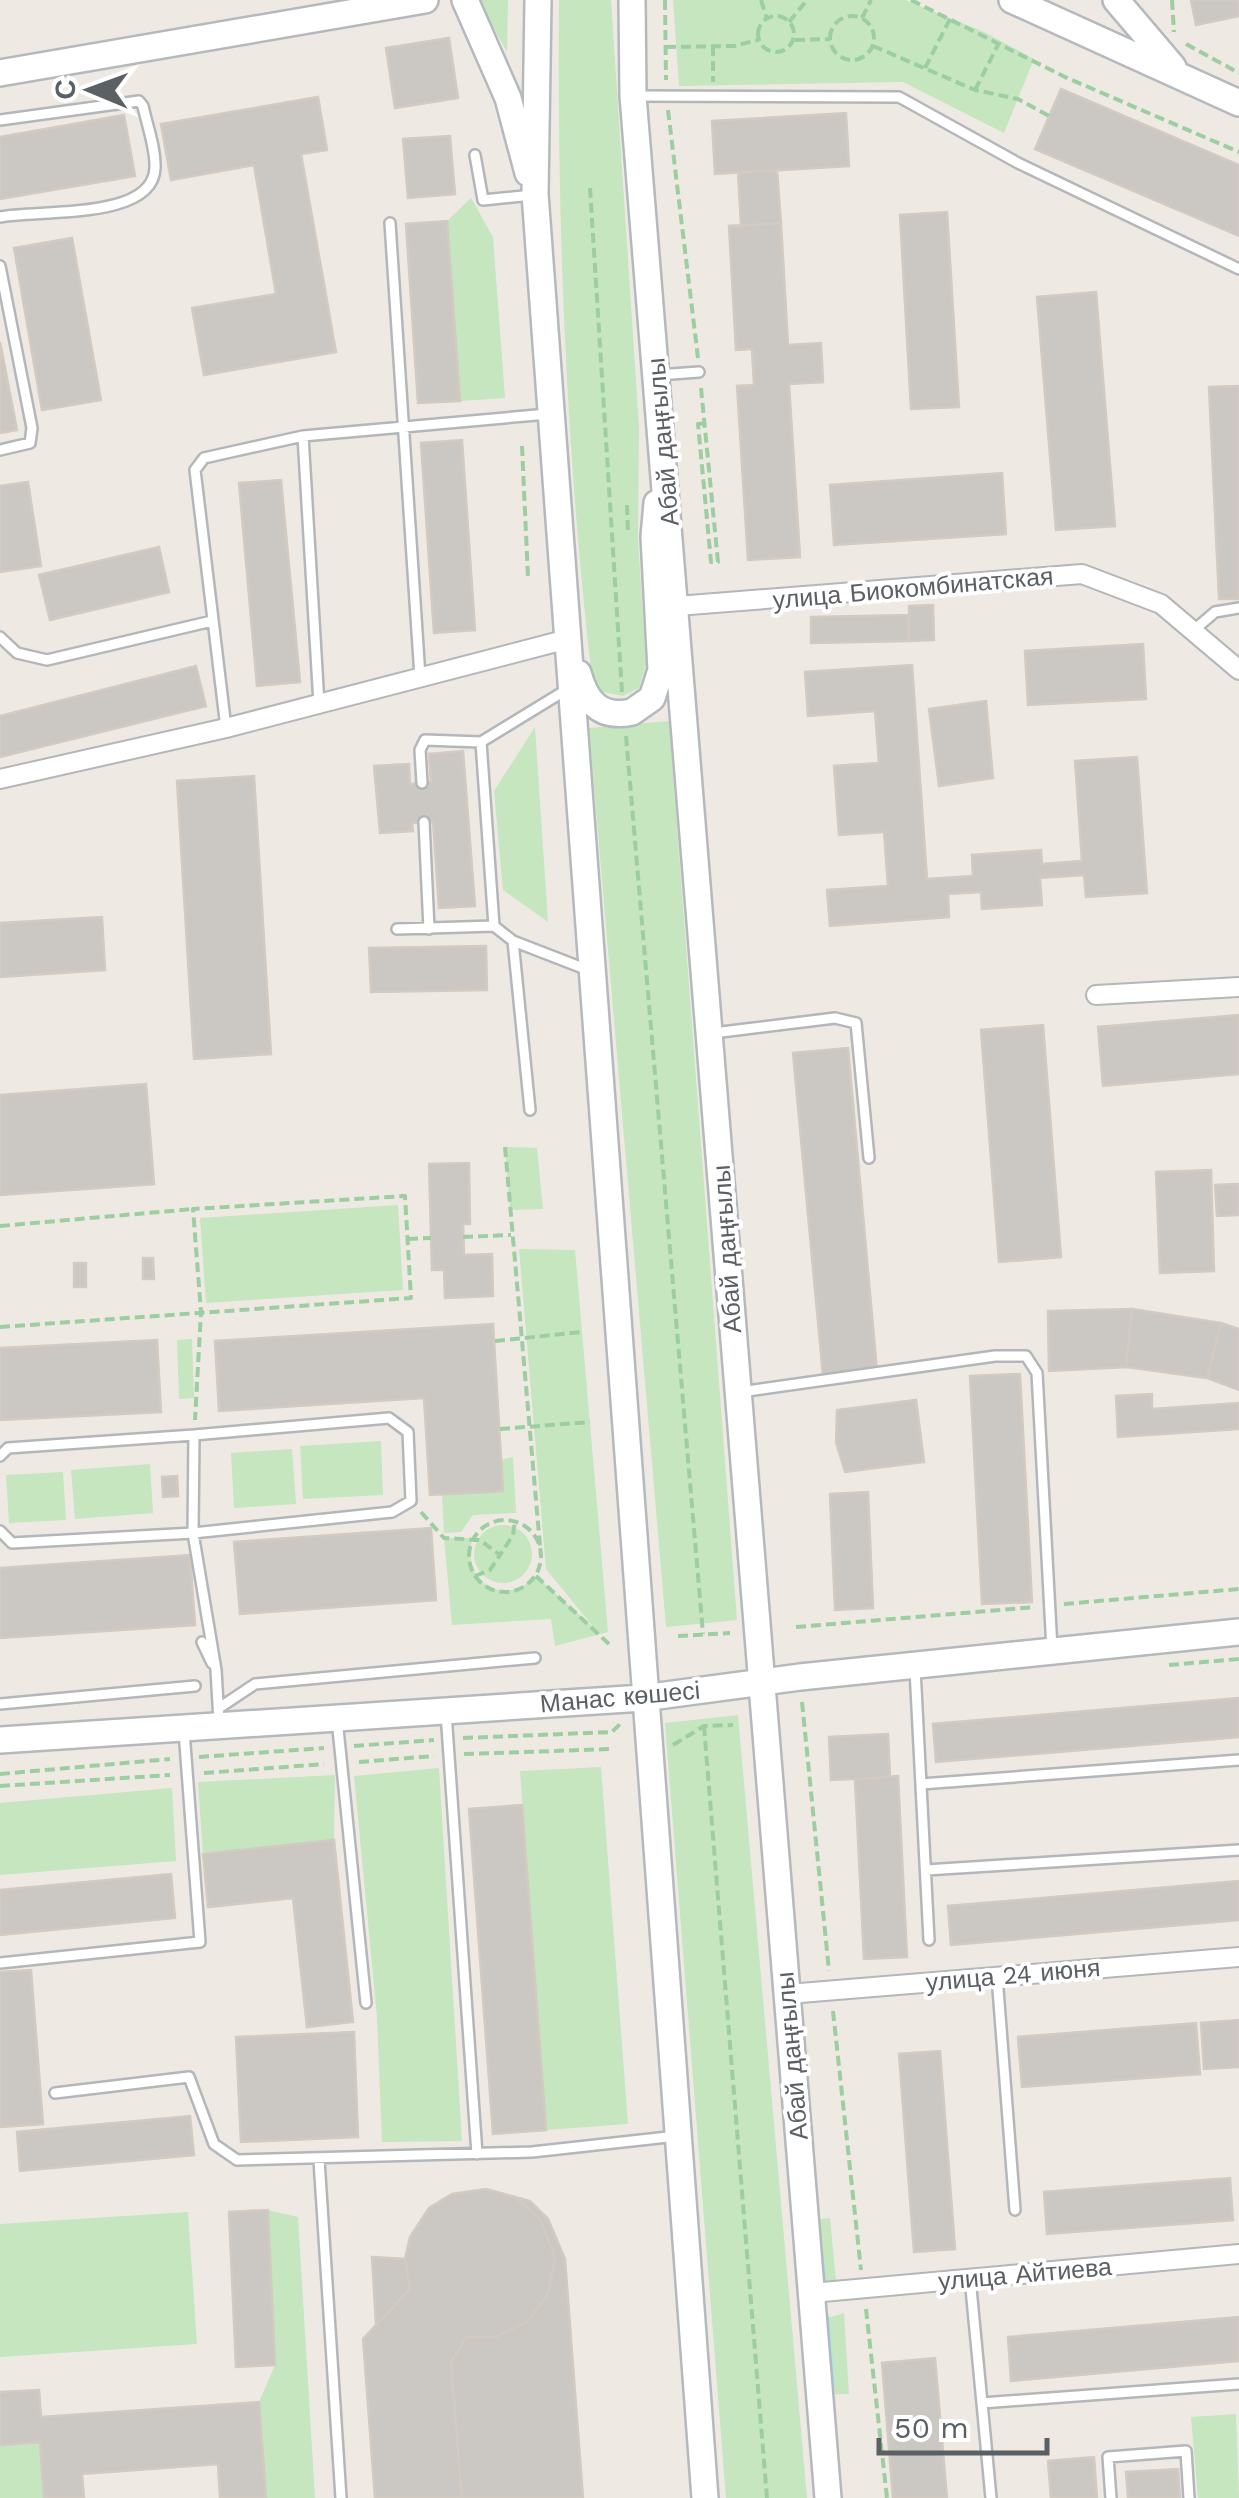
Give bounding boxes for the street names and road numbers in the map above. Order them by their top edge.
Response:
street label: Абай даңғылы [641,357,685,527]
street label: улица Биокомбинатская [771,561,1055,615]
street label: Абай даңғылы [707,1164,747,1334]
street label: Манас көшесі [539,1676,701,1718]
street label: улица 24 июня [925,1953,1101,1997]
street label: Абай даңғылы [770,1971,814,2141]
street label: улица Айтиева [937,2252,1113,2296]

